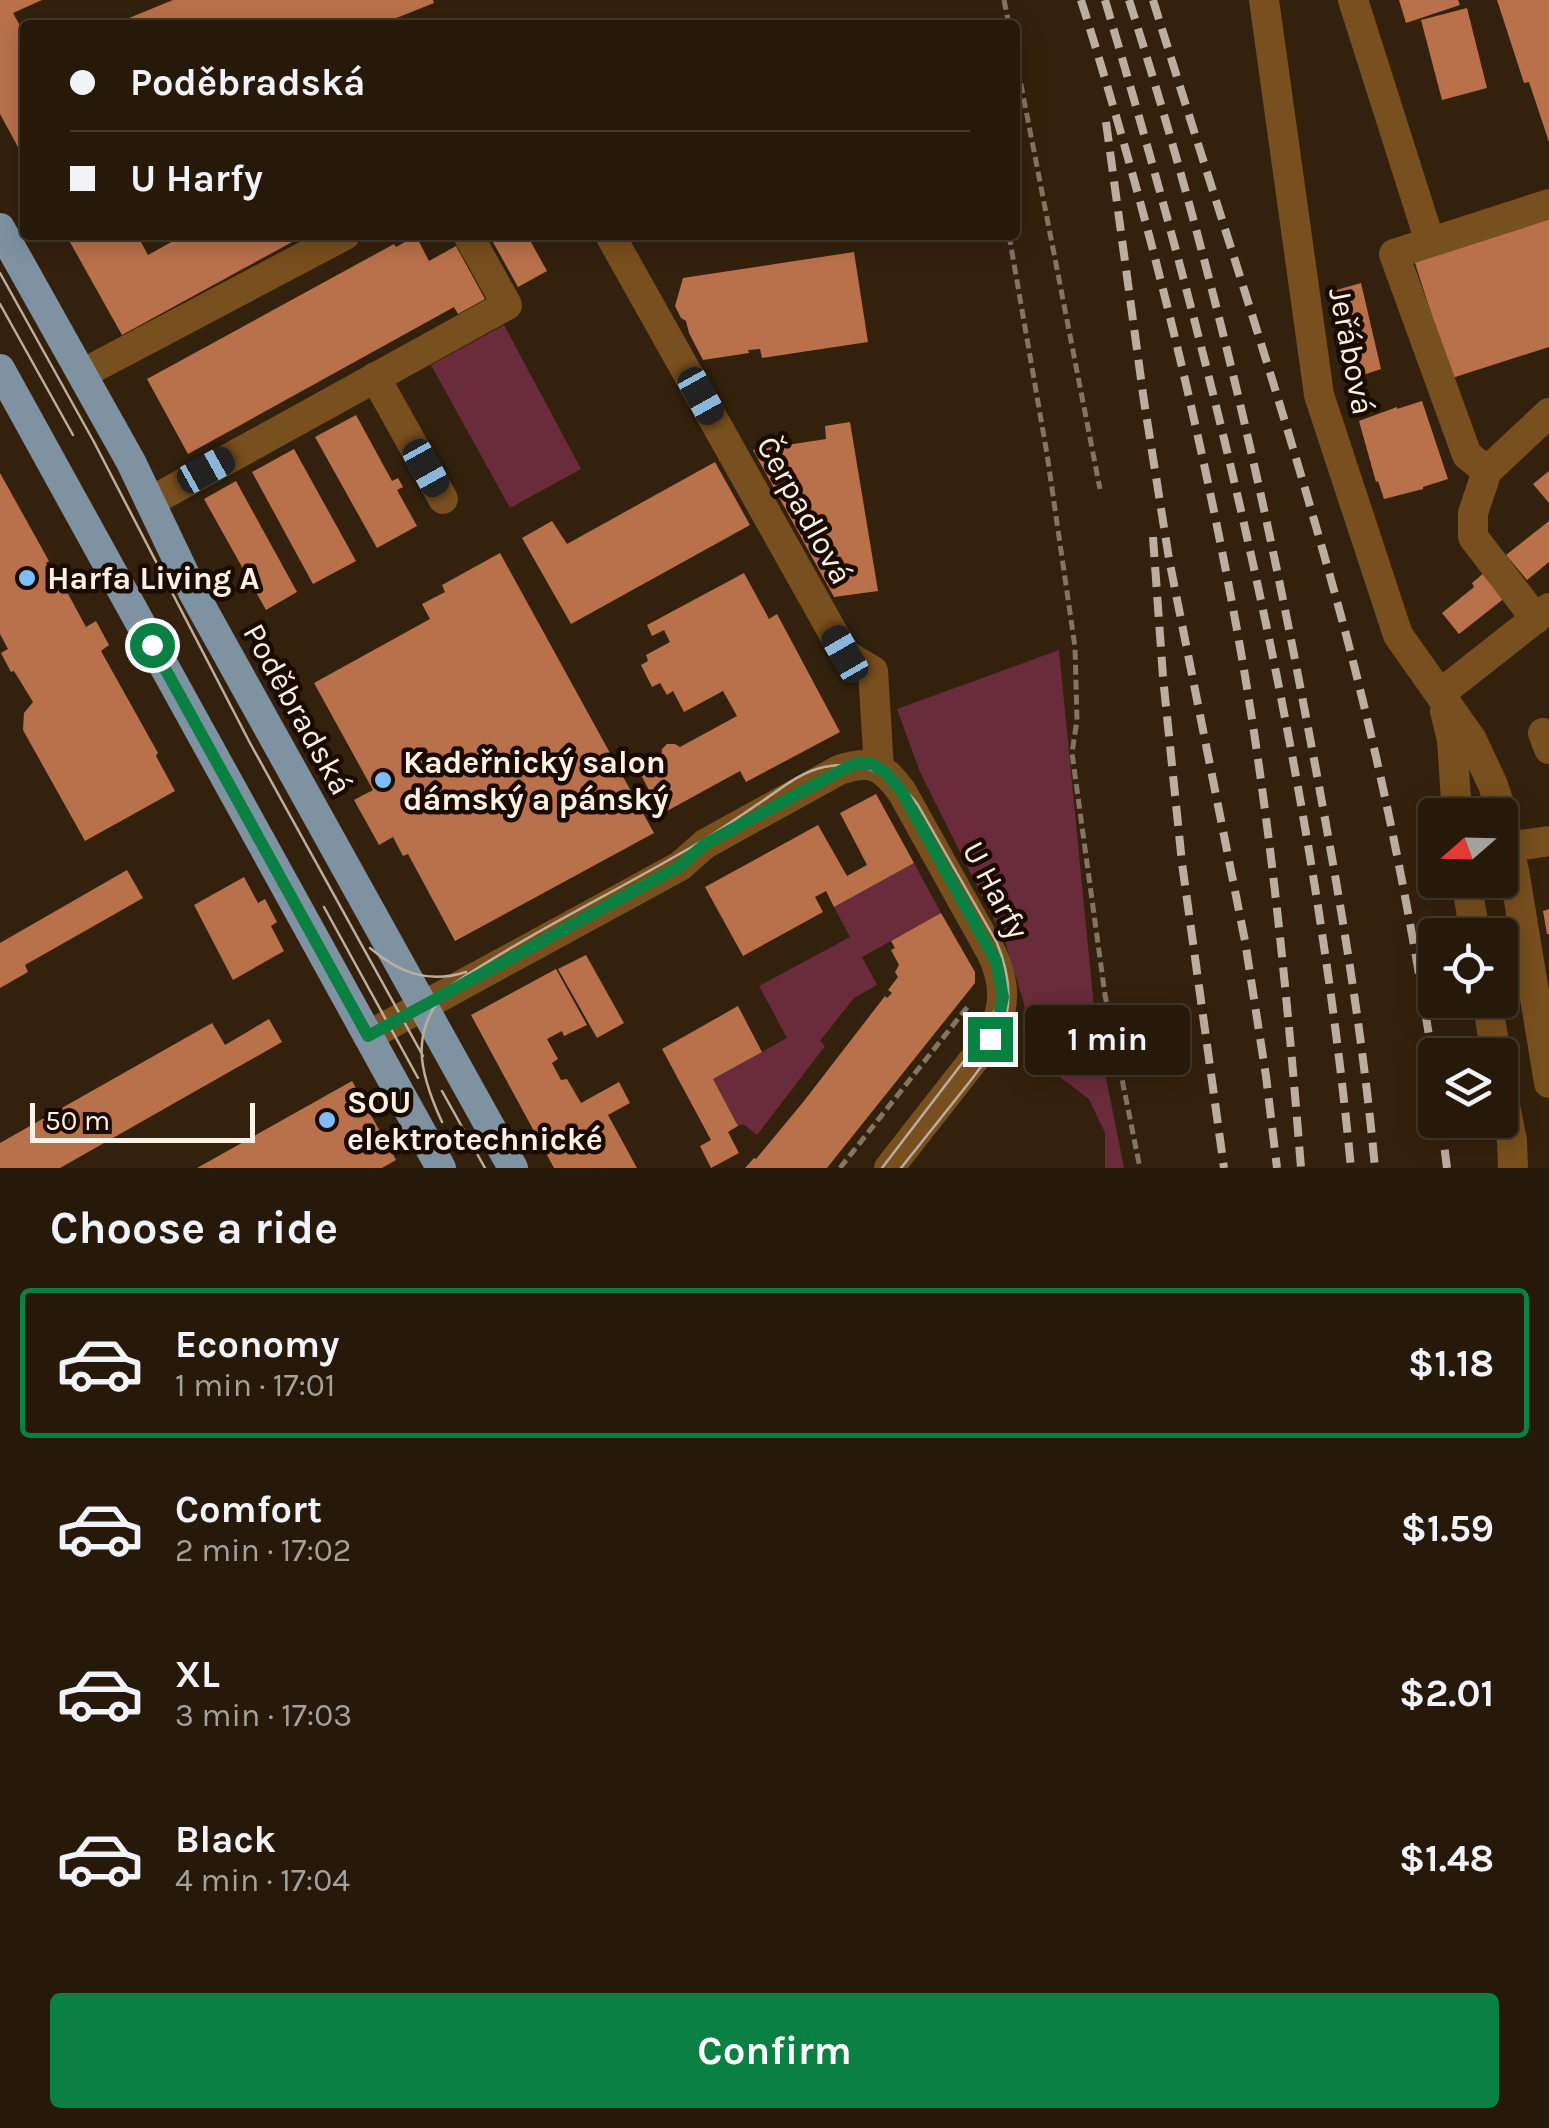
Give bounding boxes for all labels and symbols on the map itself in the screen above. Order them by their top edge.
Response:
street label: Jeřábová [1321,284,1382,418]
car [673,362,729,430]
street label: Čerpadlová [749,429,861,591]
car [398,434,454,502]
car [172,442,240,498]
place label: Harfa Living A [47,560,260,597]
marker: Harfa Living A [16,567,38,589]
street label: Poděbradská [235,617,360,801]
car [817,621,873,687]
route start [130,623,175,668]
place label: Kadeřnický salon dámský a pánský [403,744,669,818]
marker: Kadeřnický salon dámský a pánský [372,769,394,791]
north arrow [1418,798,1518,898]
street label: U Harfy [955,835,1037,945]
callout: 1 min [1025,1004,1190,1074]
route end [968,1017,1013,1062]
place label: SOU elektrotechnické [347,1084,603,1158]
scale bar [30,1098,255,1142]
marker: SOU elektrotechnické [316,1109,338,1131]

